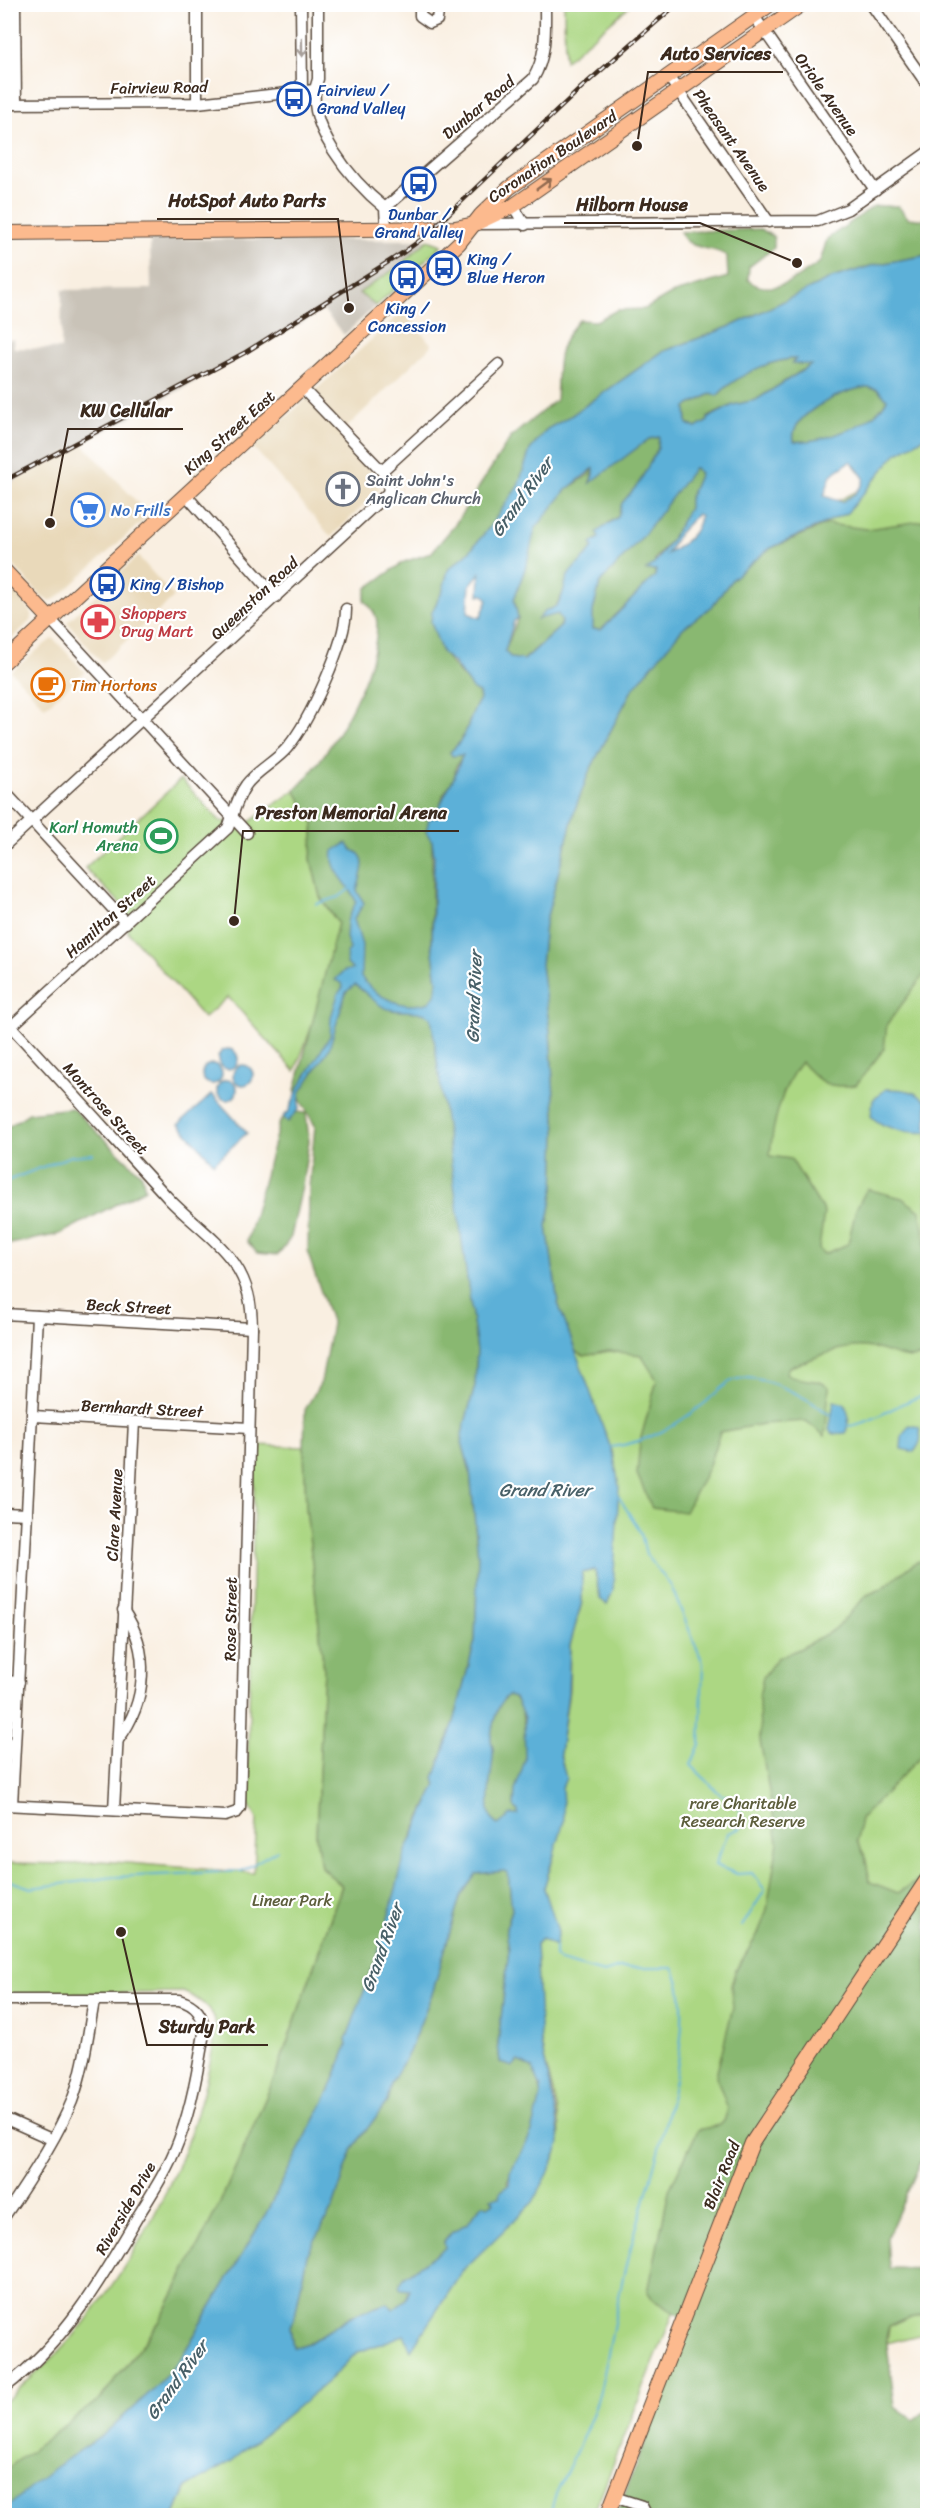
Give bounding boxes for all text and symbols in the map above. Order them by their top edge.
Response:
callout: Auto Services [648,36,783,72]
one-way arrow [296,37,308,57]
text: Auto Services [660,38,772,70]
street label: Oriole Avenue [787,46,866,143]
street label: Dunbar Road [435,67,523,147]
street label: Fairview Road [110,72,209,103]
place label: Fairview / Grand Valley [317,76,406,123]
bus stop icon: Fairview / Grand Valley [276,81,312,117]
street label: Pheasant Avenue [685,83,778,198]
street label: Coronation Boulevard [482,101,624,211]
bus stop icon: Dunbar / Grand Valley [401,166,437,202]
one-way arrow [535,178,551,190]
callout: HotSpot Auto Parts [157,183,338,219]
text: HotSpot Auto Parts [167,185,327,217]
callout: Hilborn House [564,187,700,223]
text: Hilborn House [575,189,689,221]
place label: Dunbar / Grand Valley [375,200,464,247]
place label: King / Blue Heron [467,245,545,292]
bus stop icon: King / Blue Heron [426,250,462,286]
bus stop icon: King / Concession [389,260,425,296]
place label: King / Concession [368,294,446,341]
street label: King Street East [176,383,282,482]
callout: KW Cellular [68,393,183,429]
text: KW Cellular [79,395,173,427]
water label: Grand River [482,448,564,544]
place label: Saint John's Anglican Church [365,466,481,513]
church icon: Saint John's Anglican Church [325,471,361,507]
supermarket icon: No Frills [70,492,106,528]
place label: No Frills [111,496,171,525]
street label: Queenston Road [203,548,307,647]
bus stop icon: King / Bishop [89,566,125,602]
place label: King / Bishop [130,570,224,599]
place label: Shoppers Drug Mart [121,599,193,646]
pharmacy icon: Shoppers Drug Mart [80,604,116,640]
cafe icon: Tim Hortons [30,667,66,703]
place label: Tim Hortons [71,671,158,700]
callout: Preston Memorial Arena [243,795,459,831]
text: Preston Memorial Arena [255,797,448,829]
place label: Karl Homuth Arena [49,813,139,860]
sports icon: Karl Homuth Arena [143,818,179,854]
street label: Hamilton Street [58,867,163,966]
water label: Grand River [456,947,492,1043]
street label: Montrose Street [55,1055,156,1162]
street label: Beck Street [86,1290,172,1323]
street label: Bernhardt Street [80,1391,204,1426]
street label: Clare Avenue [98,1468,131,1562]
water label: Grand River [499,1474,595,1506]
street label: Rose Street [215,1577,246,1661]
park label: rare Charitable Research Reserve [681,1789,805,1836]
park label: Linear Park [252,1886,333,1915]
water label: Grand River [351,1896,414,1997]
callout: Sturdy Park [147,2009,268,2045]
text: Sturdy Park [158,2011,256,2043]
street label: Blair Road [695,2135,749,2214]
street label: Riverside Drive [87,2156,164,2260]
water label: Grand River [137,2331,219,2427]

